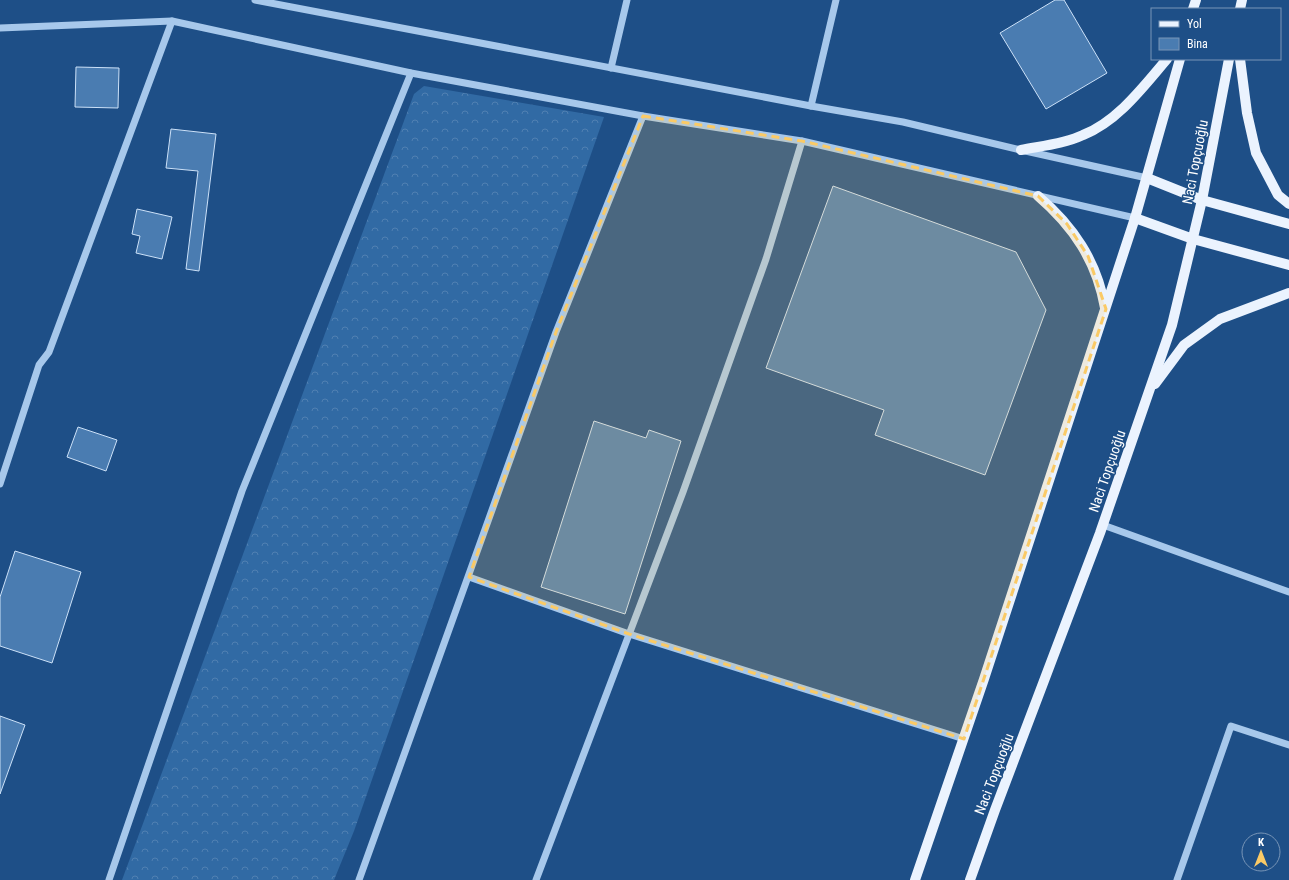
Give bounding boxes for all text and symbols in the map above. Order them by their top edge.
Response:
legend [1151,8,1281,60]
text: Yol [1187,17,1202,31]
text: Bina [1187,37,1208,51]
street label: Naci Topçuoğlu [1179,118,1211,206]
street label: Naci Topçuoğlu [1085,428,1129,514]
street label: Naci Topçuoğlu [971,731,1017,817]
north arrow [1241,832,1281,872]
text: K [1258,836,1265,849]

